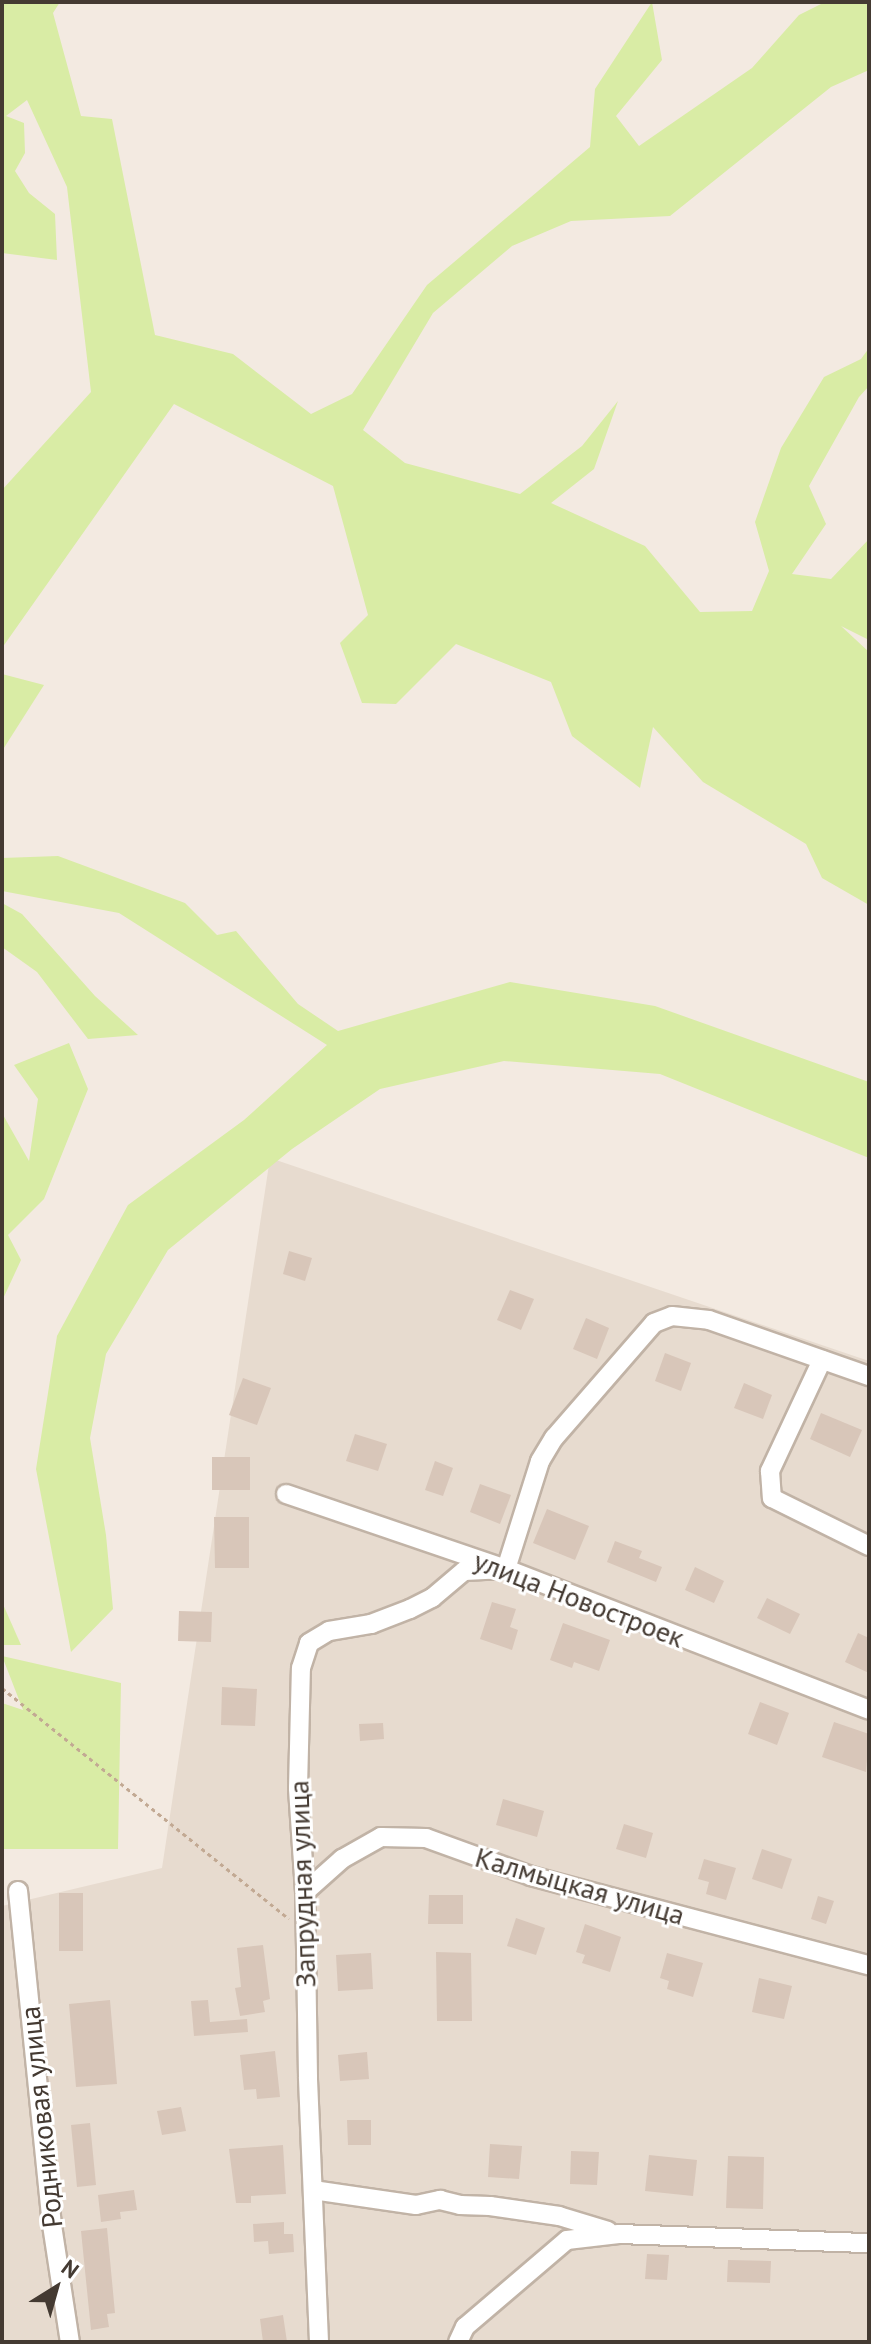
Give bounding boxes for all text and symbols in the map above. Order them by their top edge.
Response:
street label: улица Новостроек [469,1543,689,1655]
street label: Запрудная улица [282,1780,322,1988]
street label: Калмыцкая улица [471,1840,689,1932]
street label: Родниковая улица [13,2004,69,2230]
north arrow [16,2248,96,2328]
text: N [56,2253,85,2284]

